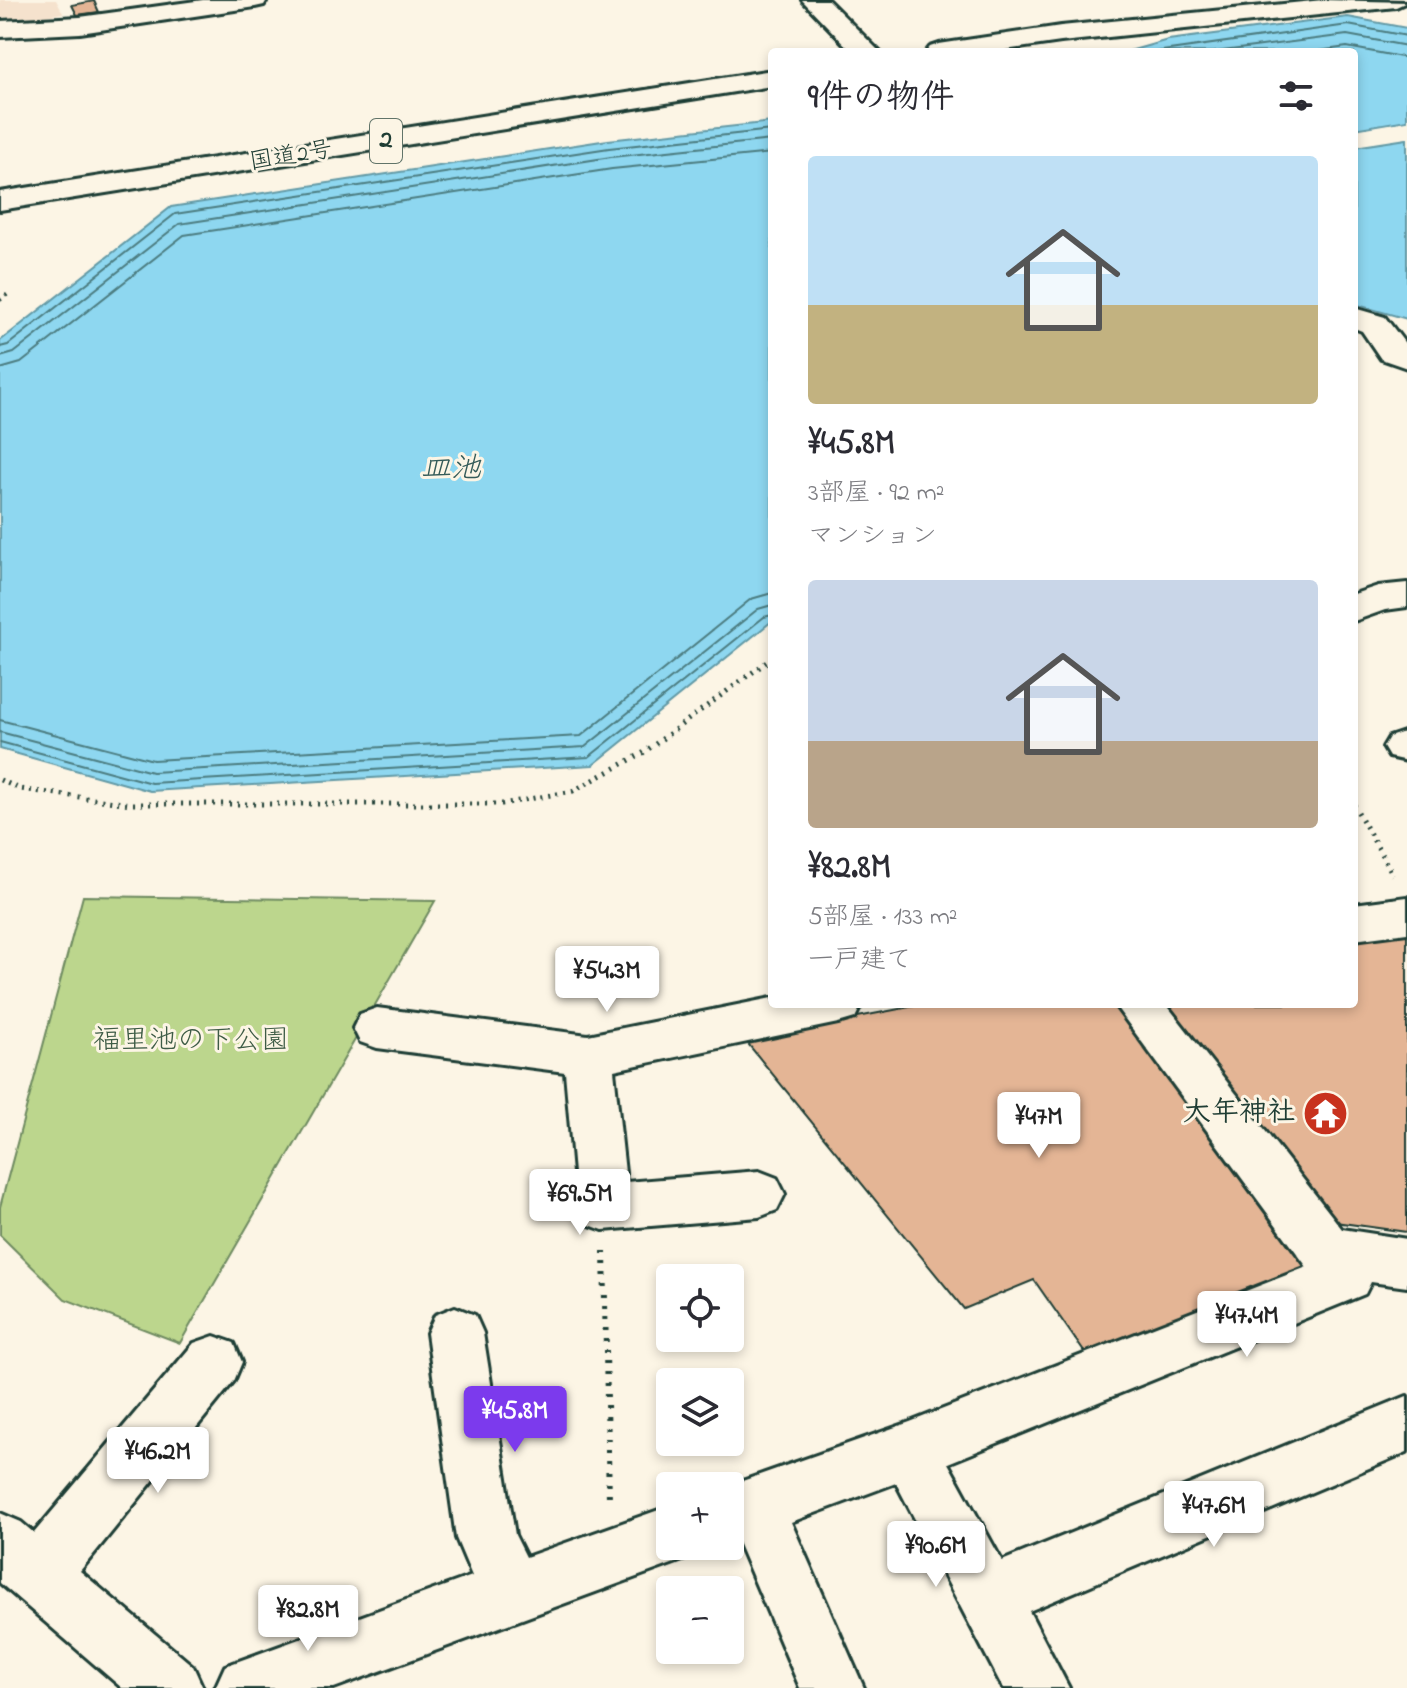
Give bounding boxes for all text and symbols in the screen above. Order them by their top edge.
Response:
text: 9件の物件 [808,74,954,124]
icon: filters [1274,74,1318,118]
road number: 2 [370,119,402,163]
street label: 国道2号 [247,133,335,181]
icon: home [991,208,1135,352]
text: ¥45.8M [808,420,895,470]
water label: 皿池 [421,448,482,492]
text: 3部屋 · 92 m² [808,475,944,513]
text: マンション [808,518,937,556]
icon: home [991,632,1135,776]
text: ¥82.8M [808,844,891,894]
text: 5部屋 · 133 m² [808,899,958,937]
text: 一戸建て [808,942,912,980]
pin: ¥54.3M [542,946,672,1014]
text: ¥54.3M [573,953,641,991]
park label: 福里池の下公園 [93,1021,289,1062]
temple icon: 大年神社 [1302,1089,1350,1137]
pin: ¥47M [992,1092,1086,1160]
place label: 大年神社 [1183,1093,1295,1134]
text: ¥47M [1015,1099,1063,1137]
pin: ¥69.5M [515,1169,645,1237]
text: ¥69.5M [547,1176,613,1214]
map controls [656,1264,744,1664]
button: locate [656,1264,744,1352]
pin: ¥47.4M [1182,1291,1312,1359]
text: ¥47.4M [1215,1298,1279,1336]
button: layers [656,1368,744,1456]
pin: ¥45.8M [450,1386,580,1454]
text: ¥45.8M [482,1393,548,1431]
pin: ¥46.2M [93,1427,223,1495]
text: ¥46.2M [125,1434,191,1472]
button: + [656,1472,744,1560]
pin: ¥47.6M [1149,1481,1279,1549]
text: ¥47.6M [1182,1488,1246,1526]
pin: ¥90.6M [871,1521,1001,1589]
text: ¥90.6M [905,1528,967,1566]
button: − [656,1576,744,1664]
pin: ¥82.8M [243,1585,373,1653]
text: ¥82.8M [276,1592,340,1630]

